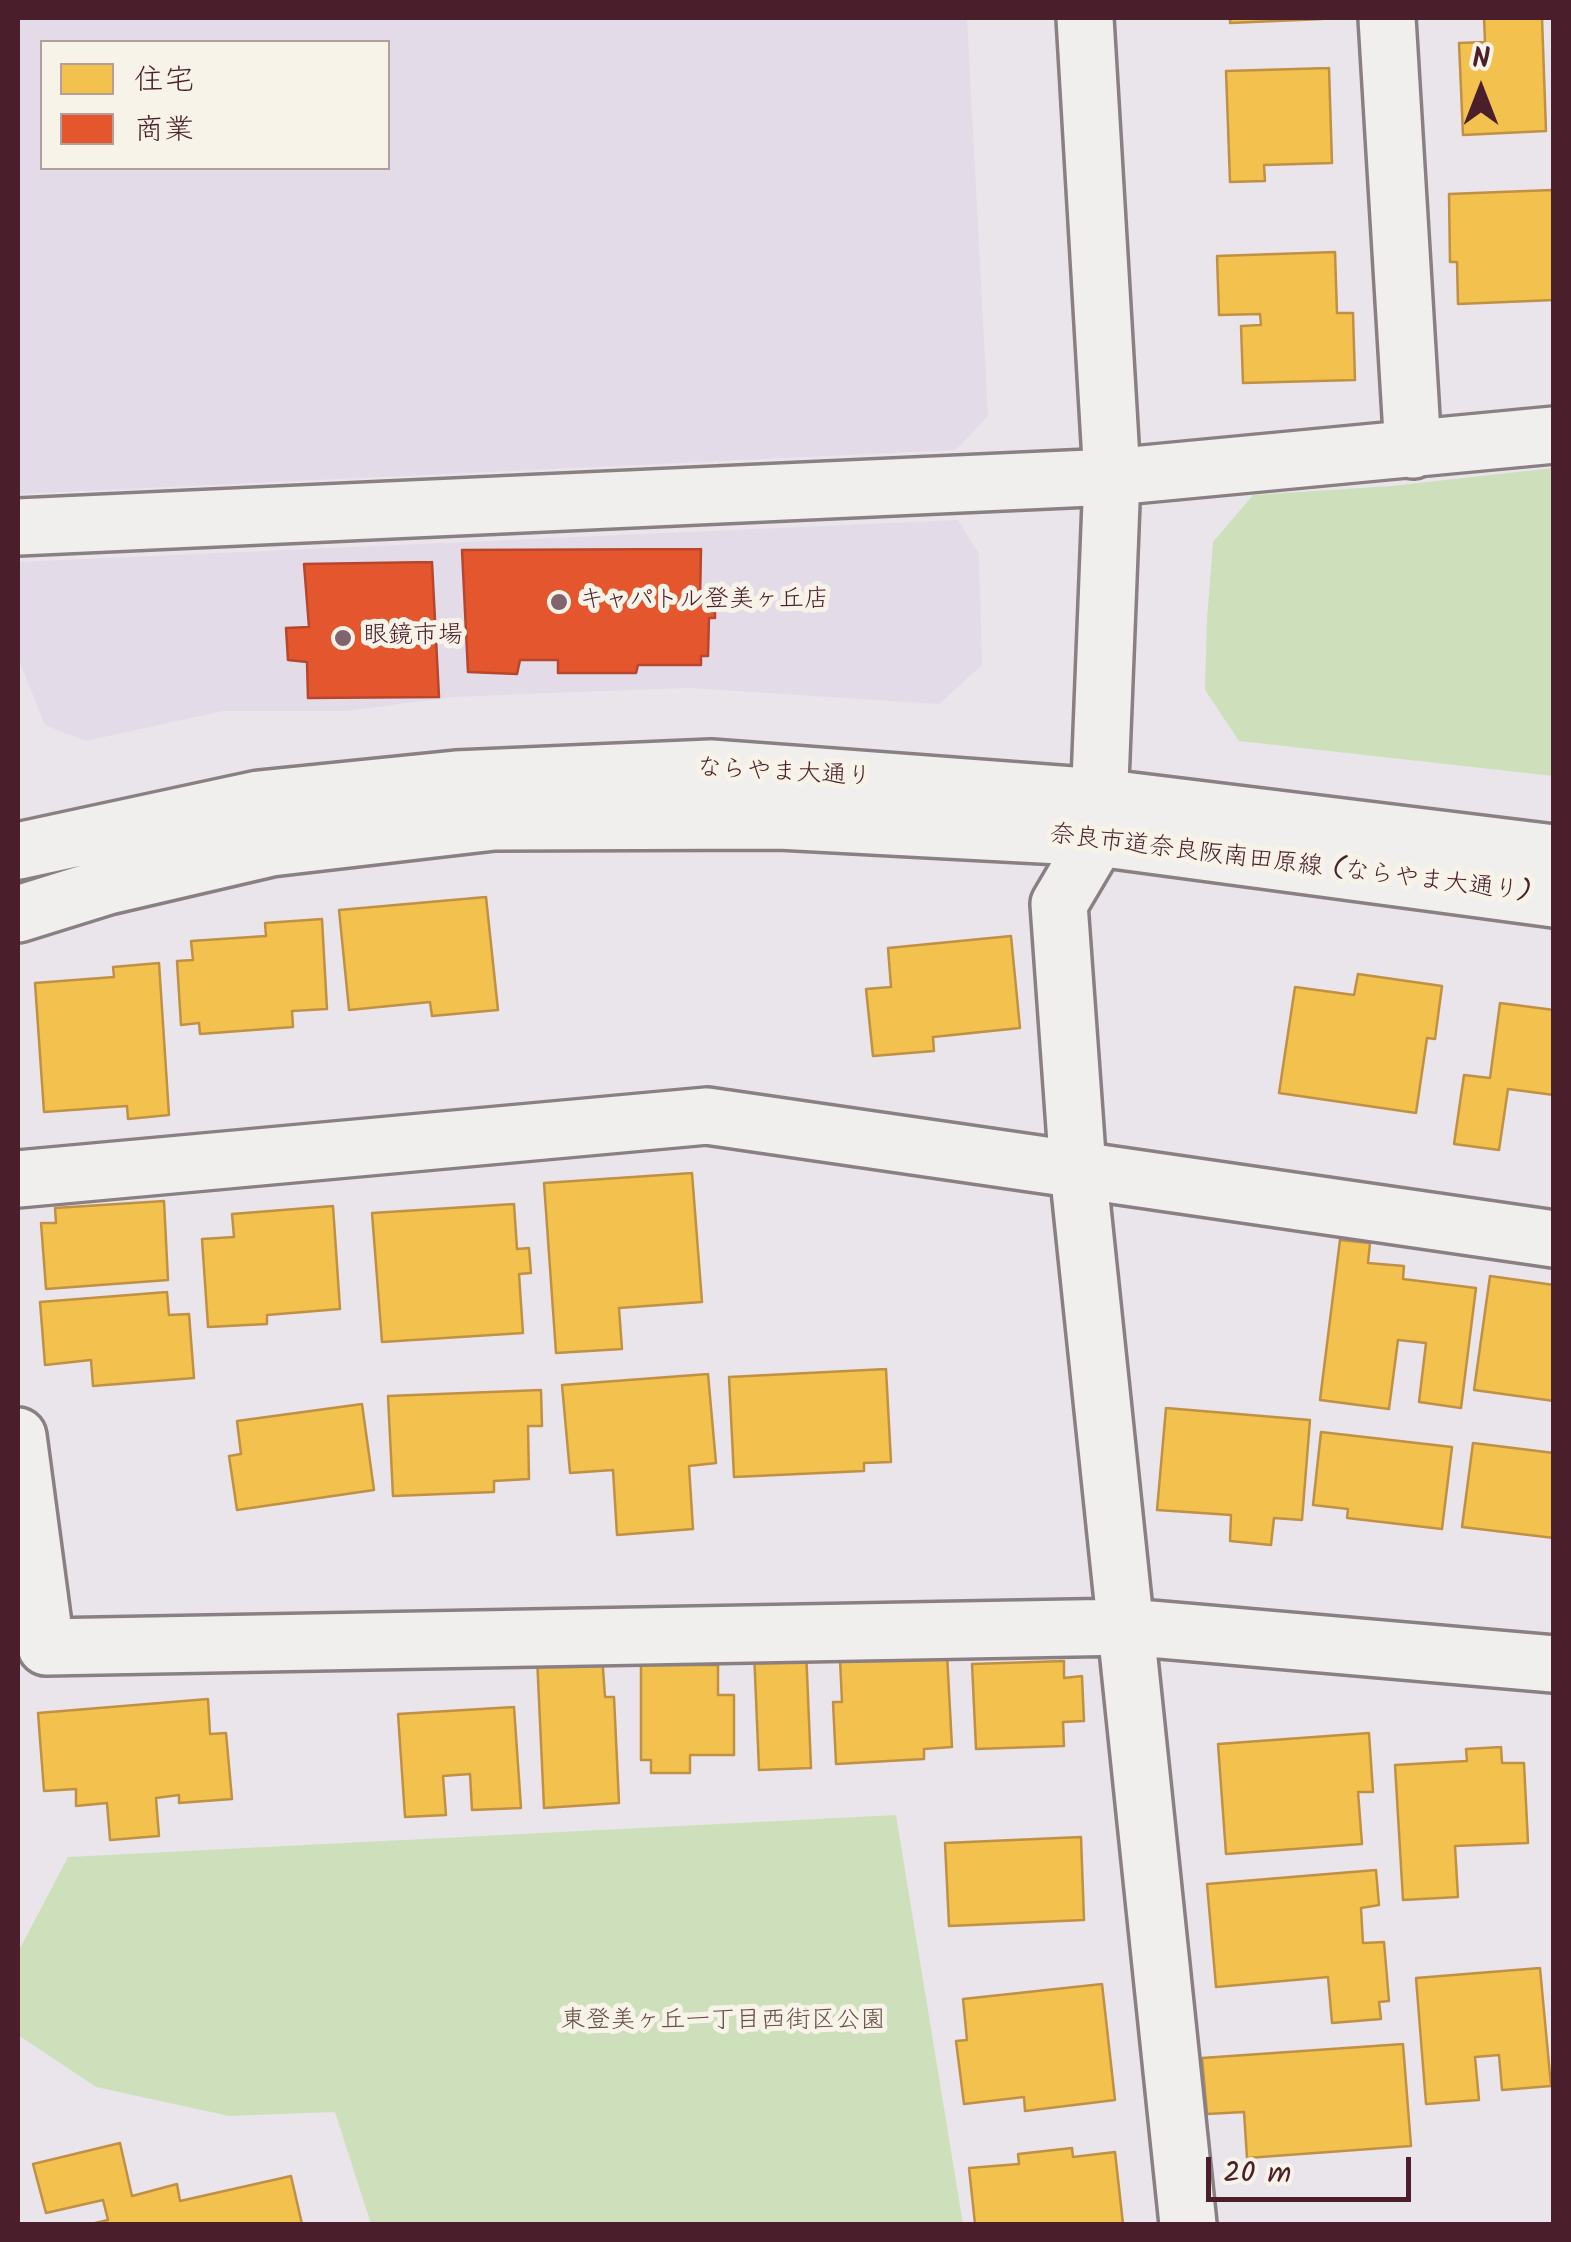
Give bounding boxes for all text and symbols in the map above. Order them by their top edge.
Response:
text: N [1472,37,1490,82]
legend [40,40,390,170]
north arrow [1431,40,1531,140]
text: 住宅 [134,57,194,105]
text: 商業 [134,107,194,155]
place label: キャパトル登美ヶ丘店 [579,587,829,617]
marker: キャパトル登美ヶ丘店 [548,591,570,613]
place label: 眼鏡市場 [363,623,463,653]
marker: 眼鏡市場 [332,627,354,649]
street label: ならやま大通り [696,755,872,795]
street label: 奈良市道奈良阪南田原線 (ならやま大通り) [1048,822,1532,910]
park label: 東登美ヶ丘一丁目西街区公園 [561,2008,885,2038]
scale bar [1211,2137,1416,2199]
text: 20 m [1223,2150,1291,2198]

